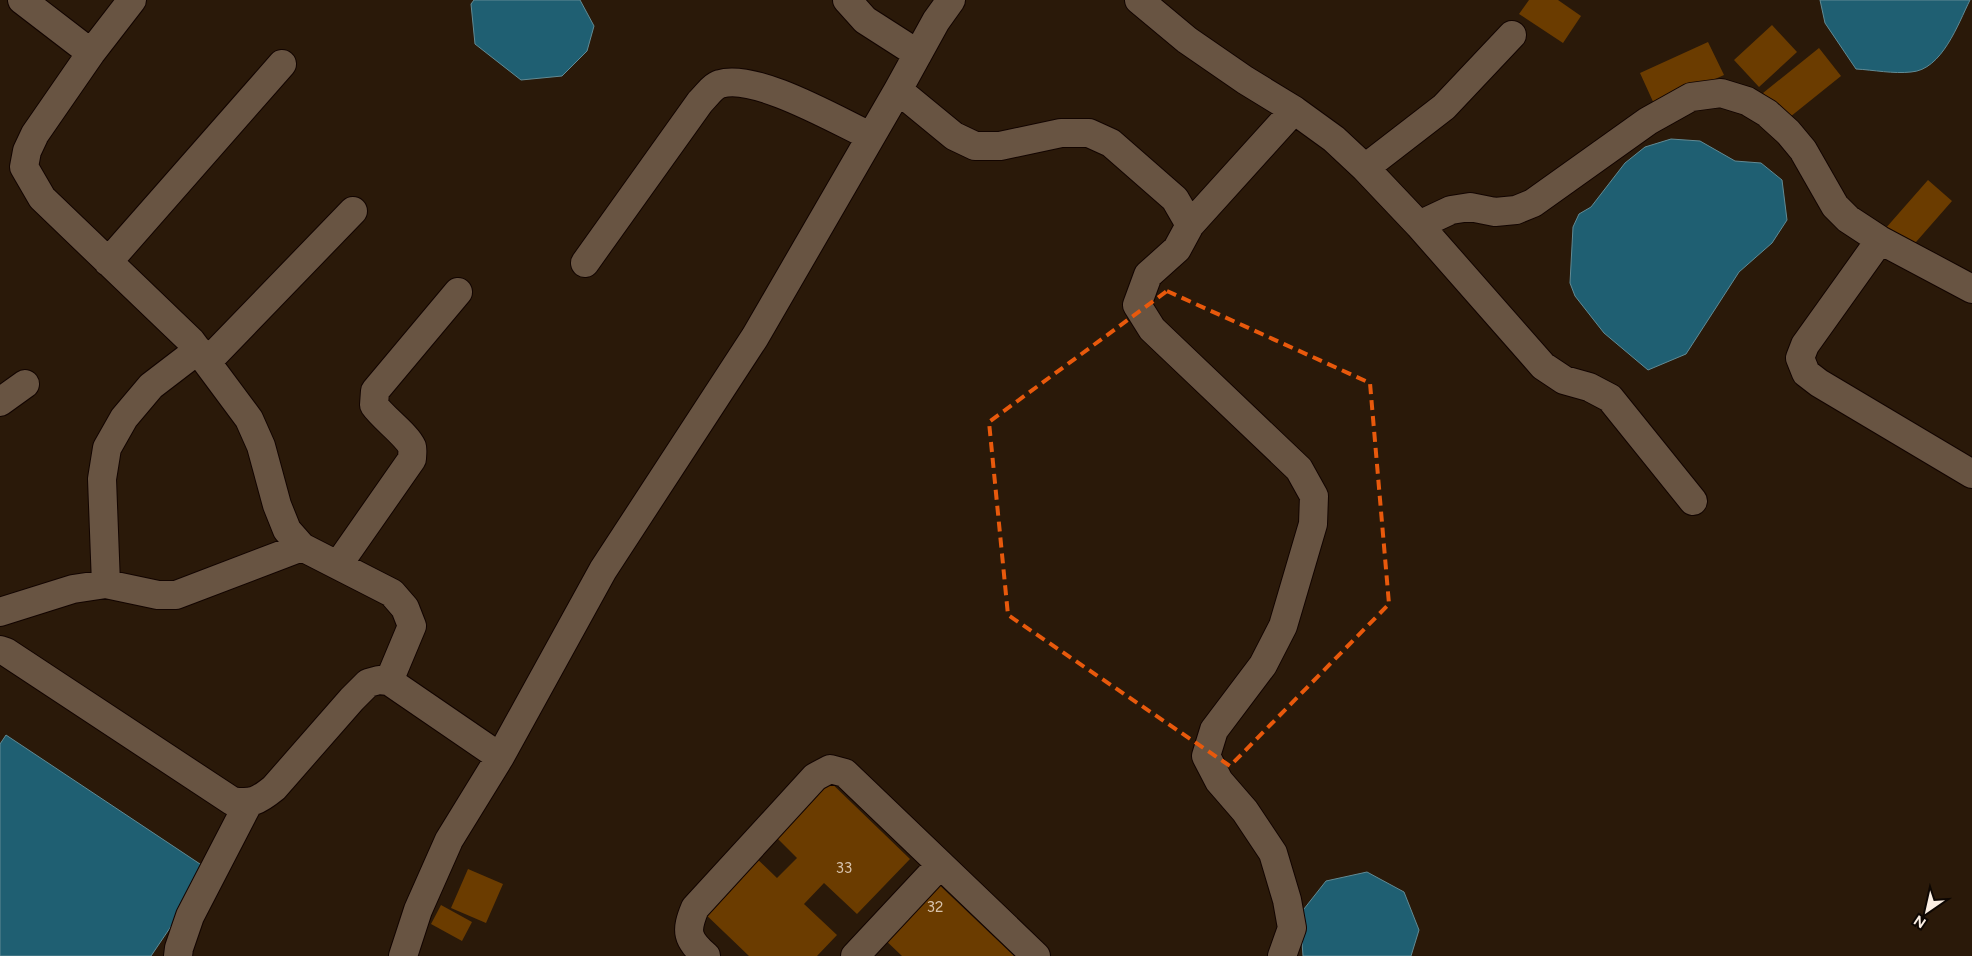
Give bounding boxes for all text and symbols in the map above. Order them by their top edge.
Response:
house number: 33 [836,859,852,877]
north arrow [1902,886,1952,936]
house number: 32 [927,898,943,916]
text: N [1911,911,1929,931]

